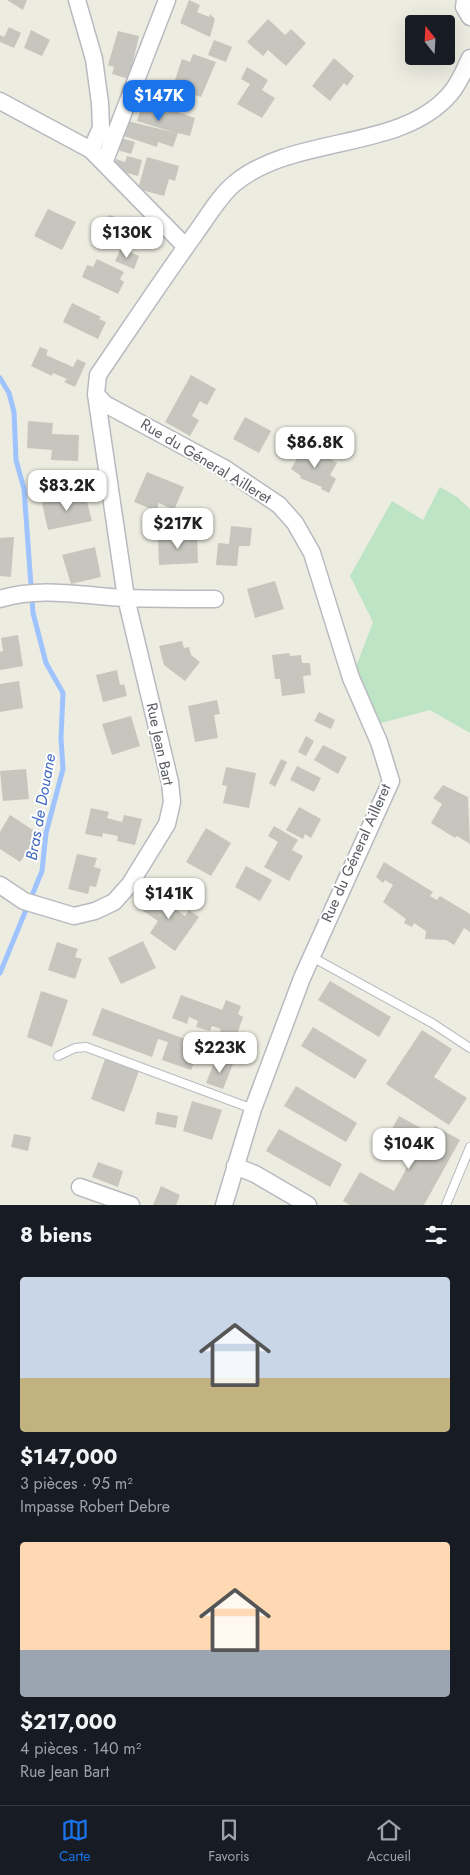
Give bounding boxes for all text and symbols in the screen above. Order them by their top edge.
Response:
north arrow [405,15,455,65]
map controls [405,15,455,65]
pin: $147K [124,80,194,122]
text: $147K [134,84,184,107]
pin: $130K [92,216,162,259]
text: $130K [102,221,152,244]
street label: Rue du Géneral Ailleret [136,413,276,509]
pin: $86.8K [274,426,356,469]
text: $86.8K [286,431,344,454]
pin: $83.2K [26,470,108,512]
text: $83.2K [39,474,95,497]
pin: $217K [143,508,213,550]
text: $217K [153,512,203,535]
street label: Rue Jean Bart [141,701,180,788]
water label: Bras de Douane [20,752,61,862]
street label: Rue du Géneral Ailleret [316,780,397,926]
pin: $141K [134,878,204,920]
text: $141K [145,882,193,905]
pin: $223K [185,1032,255,1074]
text: $223K [194,1036,246,1059]
pin: $104K [374,1128,444,1170]
text: $104K [383,1132,435,1155]
text: 8 biens [20,1220,92,1250]
icon: filters [422,1221,450,1249]
icon: home [190,1310,280,1400]
text: $147,000 [20,1442,117,1472]
text: 3 pièces · 95 m² [20,1472,133,1495]
text: Impasse Robert Debre [20,1495,170,1518]
icon: home [190,1575,280,1665]
text: $217,000 [20,1707,117,1737]
text: 4 pièces · 140 m² [20,1737,141,1760]
text: Rue Jean Bart [20,1760,109,1783]
tab: Carte [59,1816,91,1866]
tab: Favoris [208,1816,249,1866]
tab: Accueil [367,1816,411,1866]

